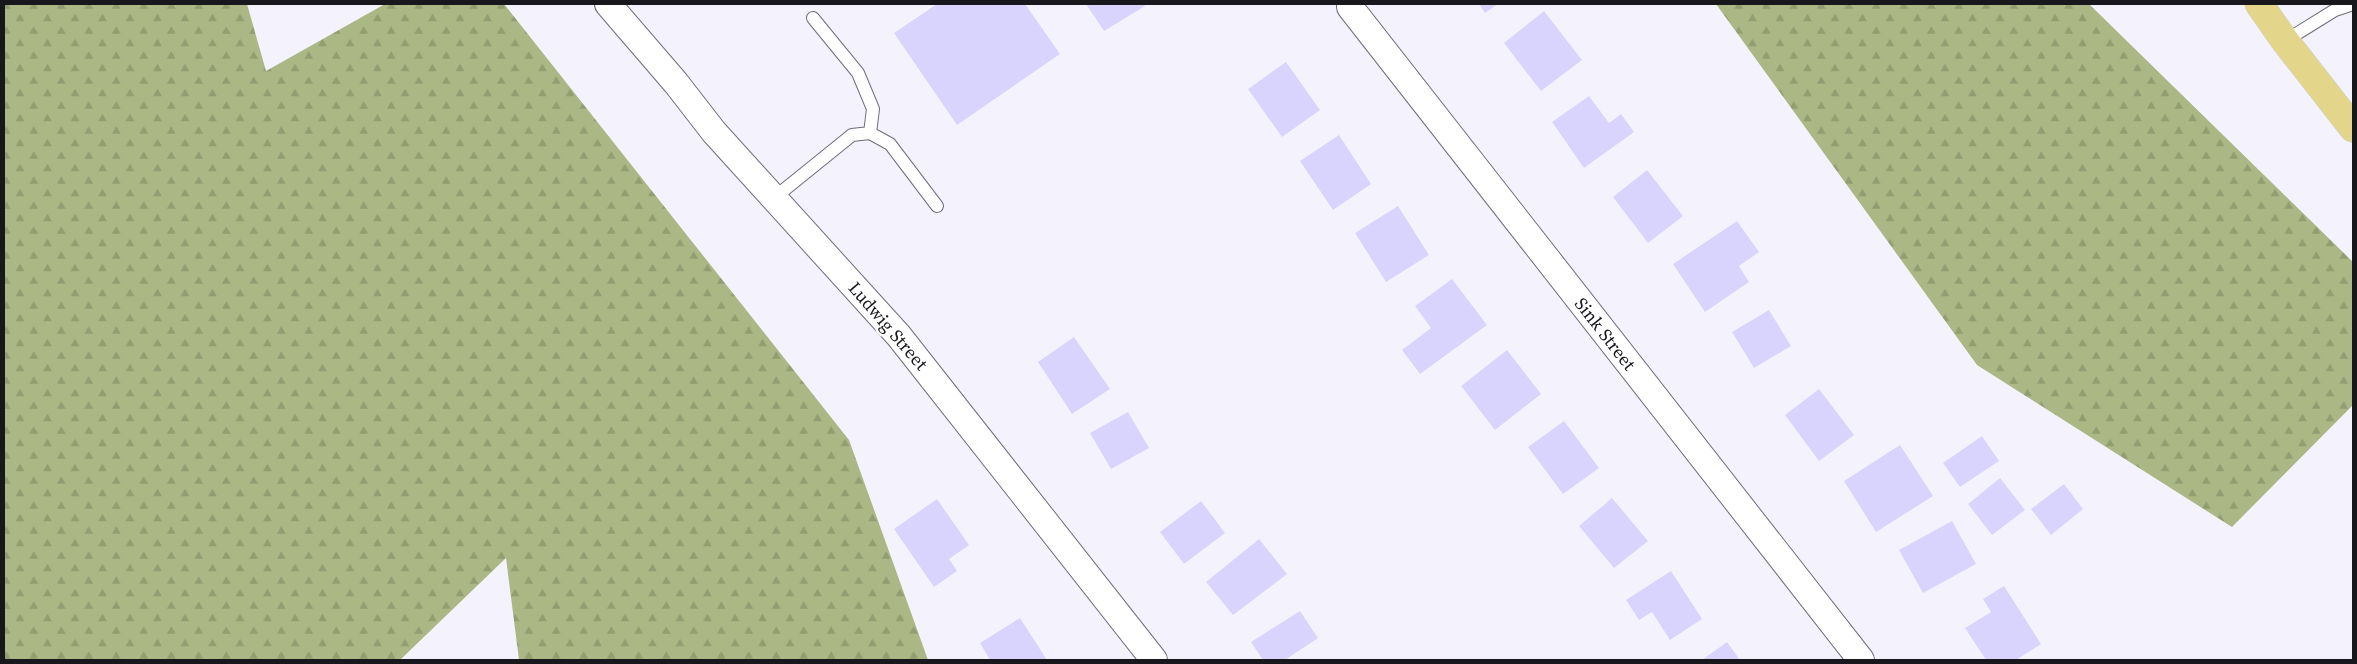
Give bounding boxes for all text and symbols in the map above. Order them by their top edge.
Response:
street label: Ludwig Street [843,276,934,375]
street label: Sink Street [1569,292,1642,375]

